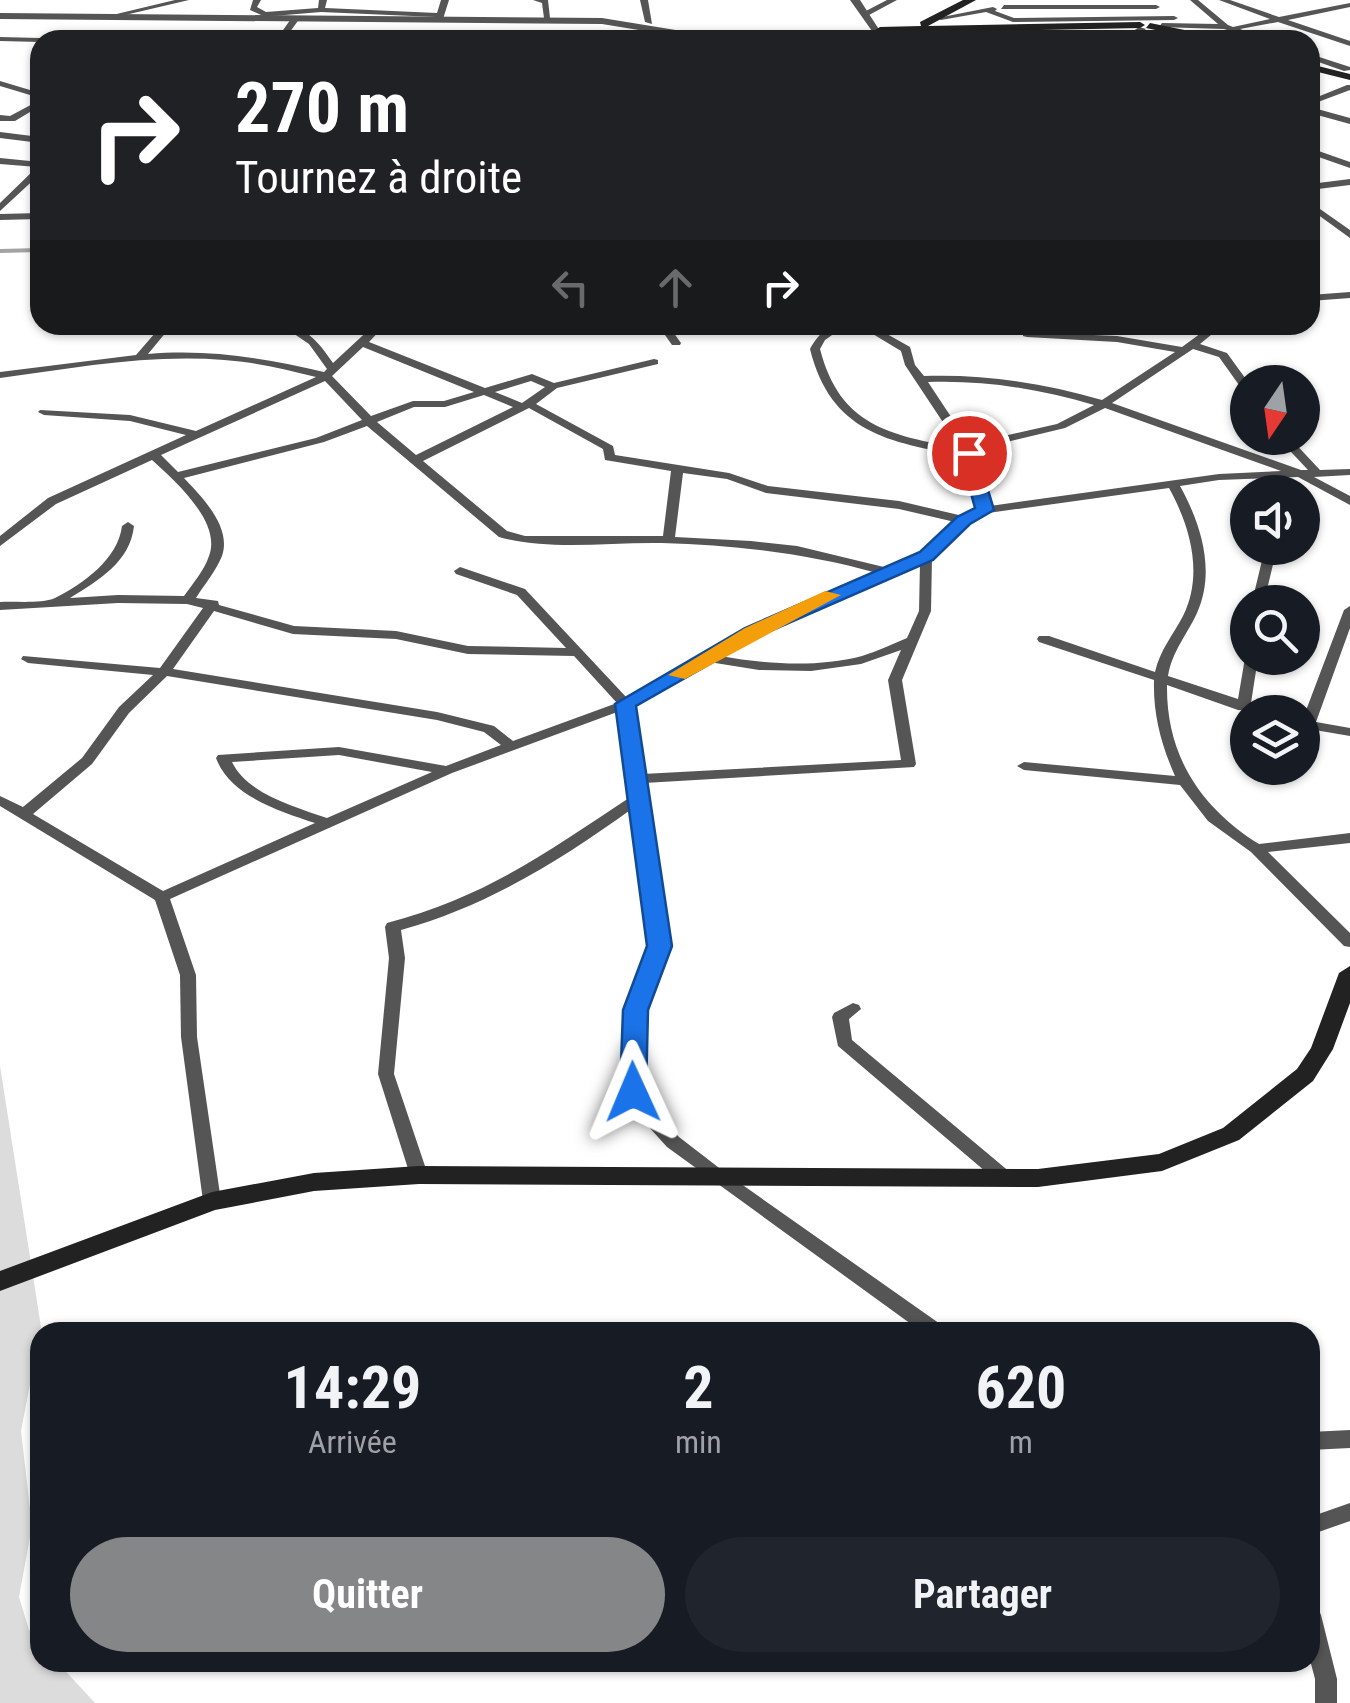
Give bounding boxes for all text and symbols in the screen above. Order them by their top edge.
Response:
text: 270 m [235,67,409,149]
icon: right [70,70,200,200]
text: Tournez à droite [235,151,522,204]
icon: left [543,260,598,315]
icon: ahead [648,260,703,315]
icon: right [753,260,808,315]
north arrow [1230,365,1320,455]
map controls [1230,365,1320,785]
pin [927,411,1012,496]
icon: arrive [942,426,997,481]
button: sound [1230,475,1320,565]
button: search [1230,585,1320,675]
button: layers [1230,695,1320,785]
position arrow [581,1040,685,1144]
text: 14:29 [284,1352,421,1423]
text: 2 [683,1352,714,1423]
text: 620 [975,1352,1066,1423]
text: Arrivée [308,1423,397,1461]
text: min [675,1423,722,1461]
text: m [1009,1423,1033,1461]
button: Quitter [70,1537,665,1652]
button: Partager [685,1537,1280,1652]

